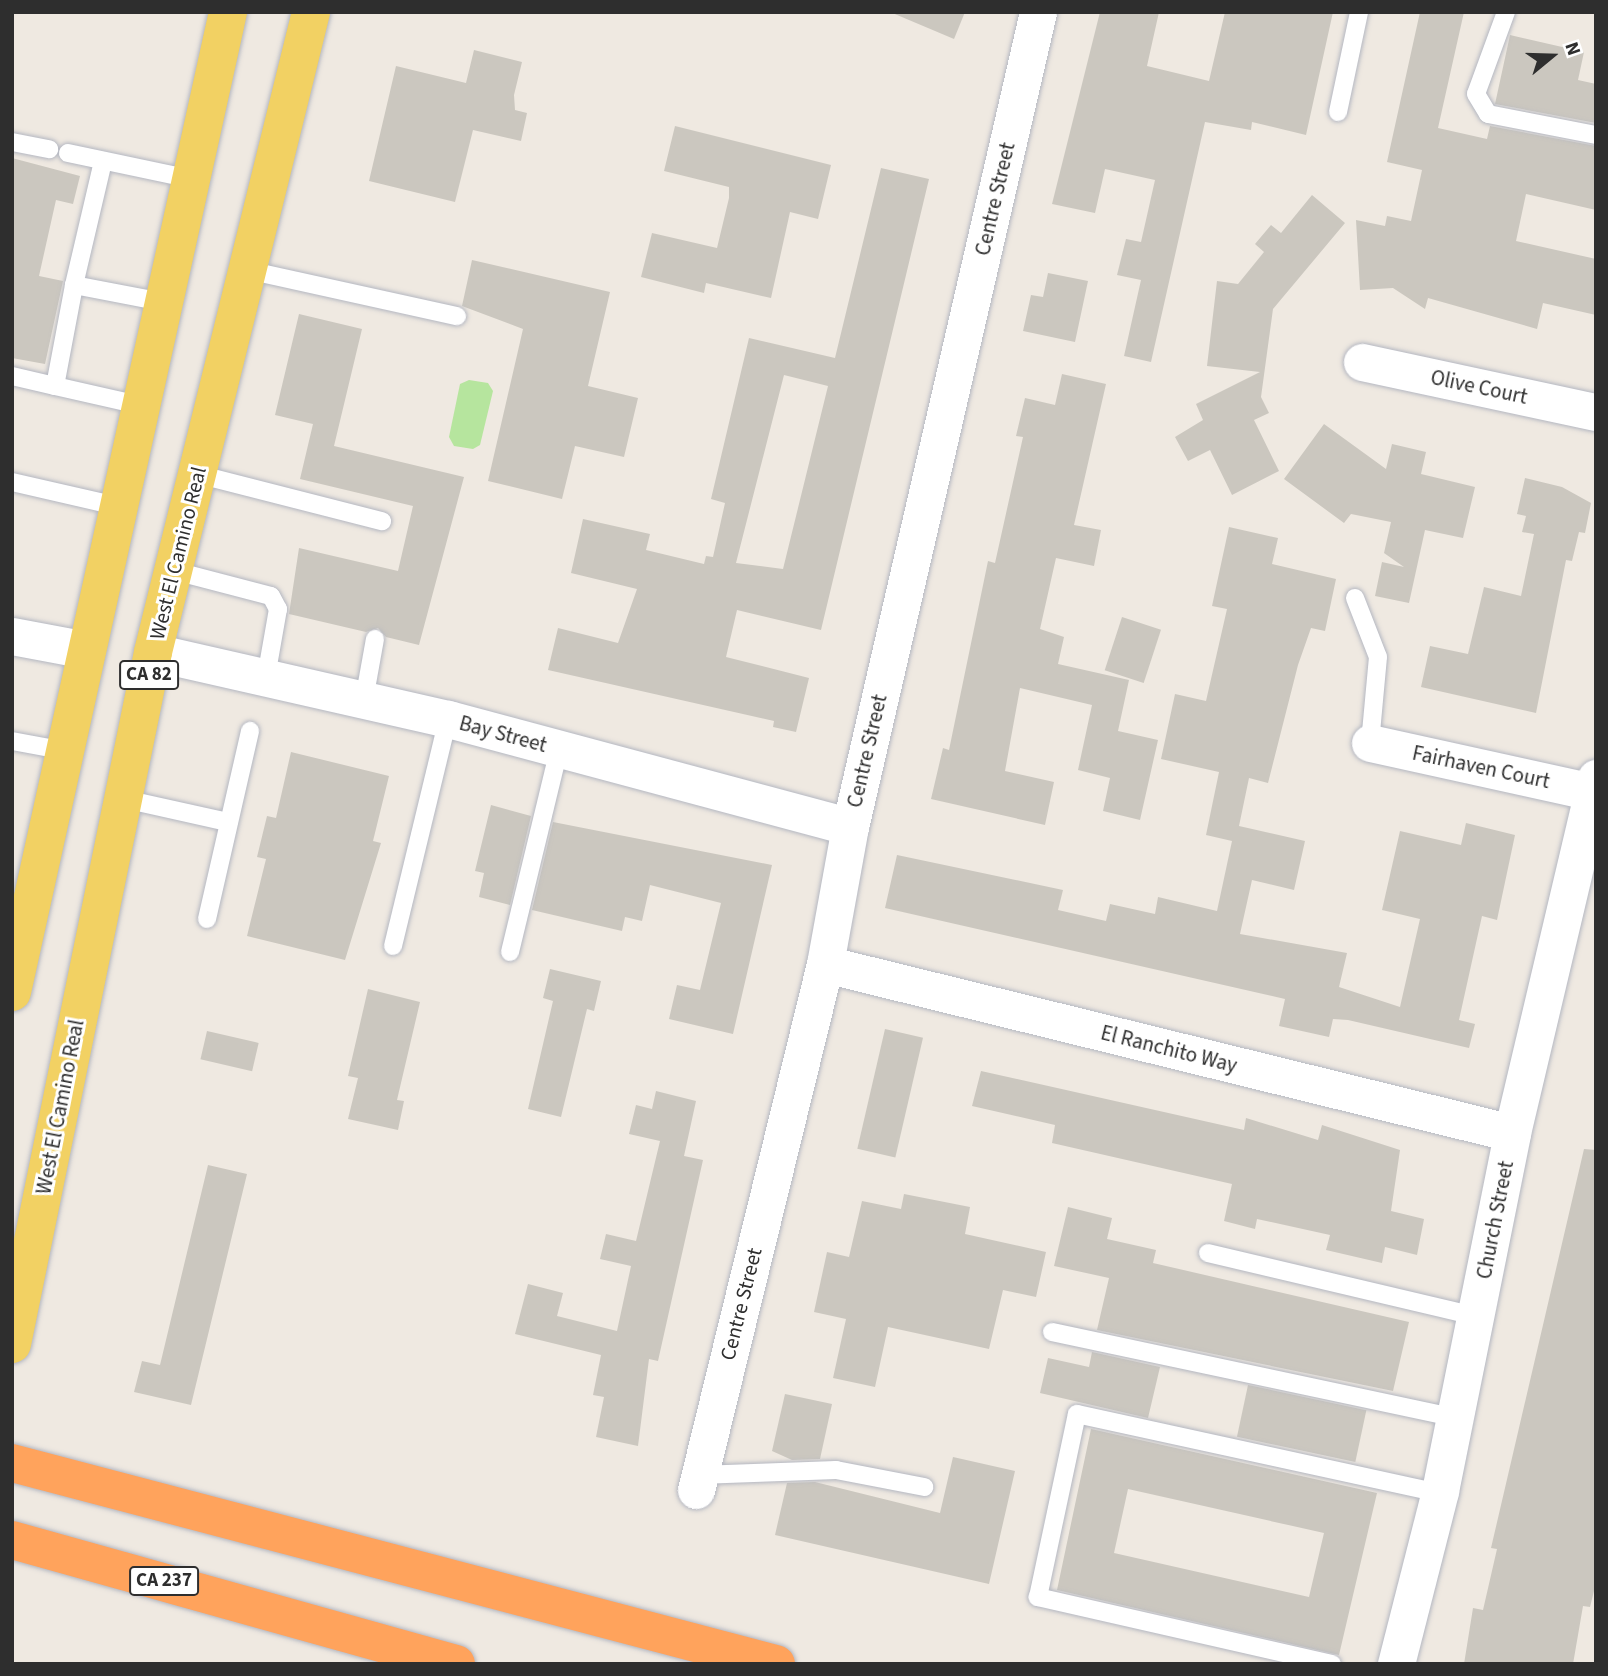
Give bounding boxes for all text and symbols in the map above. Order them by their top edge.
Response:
north arrow [1517,21,1587,91]
text: N [1558,39,1587,59]
street label: Centre Street [970,140,1020,258]
street label: Olive Court [1428,364,1530,410]
street label: West El Camino Real [144,464,212,642]
road number: CA 82 [118,660,180,690]
street label: Centre Street [842,692,892,810]
street label: Bay Street [456,710,550,758]
street label: Fairhaven Court [1410,740,1552,794]
street label: West El Camino Real [31,1018,89,1196]
street label: El Ranchito Way [1098,1020,1240,1078]
street label: Church Street [1471,1159,1519,1281]
street label: Centre Street [715,1245,767,1363]
road number: CA 237 [129,1566,199,1596]

